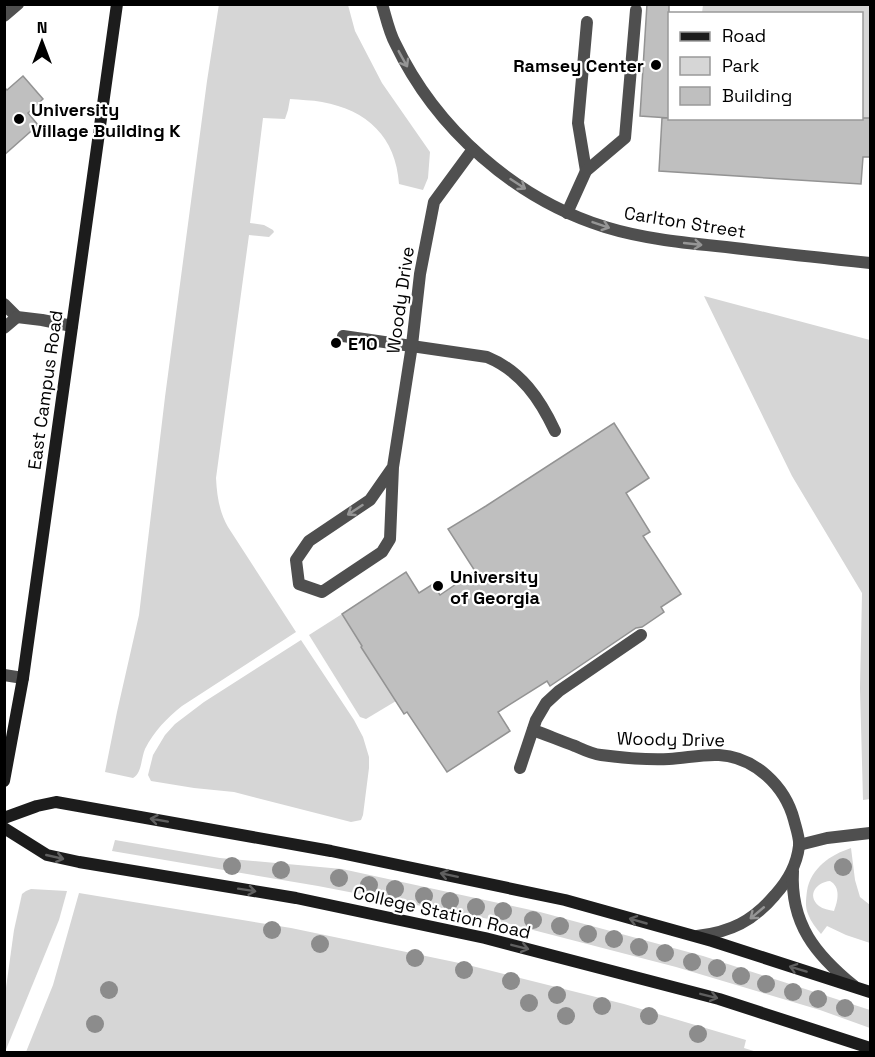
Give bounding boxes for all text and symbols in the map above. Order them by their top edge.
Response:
north arrow [12,12,72,72]
legend [668,12,863,120]
text: N [37,17,47,38]
text: Road [722,24,766,47]
one-way arrow [398,50,410,67]
place label: Ramsey Center [513,54,644,77]
text: Park [722,54,760,77]
marker: Ramsey Center [649,58,663,72]
text: Building [722,84,792,107]
place label: University Village Building K [31,98,181,142]
marker: University Village Building K [12,112,26,126]
one-way arrow [509,178,526,191]
street label: Carlton Street [623,201,747,243]
one-way arrow [591,220,610,231]
one-way arrow [682,239,702,250]
street label: Woody Drive [381,245,419,355]
street label: East Campus Road [22,309,68,471]
place label: E10 [348,332,378,355]
marker: E10 [329,336,343,350]
one-way arrow [347,504,364,516]
place label: University of Georgia [450,565,541,609]
marker: University of Georgia [431,579,445,593]
street label: Woody Drive [617,727,725,751]
one-way arrow [150,814,169,825]
one-way arrow [45,851,64,863]
one-way arrow [440,869,459,881]
street label: College Station Road [351,880,533,944]
one-way arrow [237,885,256,896]
one-way arrow [750,906,765,920]
one-way arrow [629,915,648,926]
one-way arrow [510,942,529,954]
one-way arrow [789,963,808,974]
one-way arrow [699,991,718,1002]

